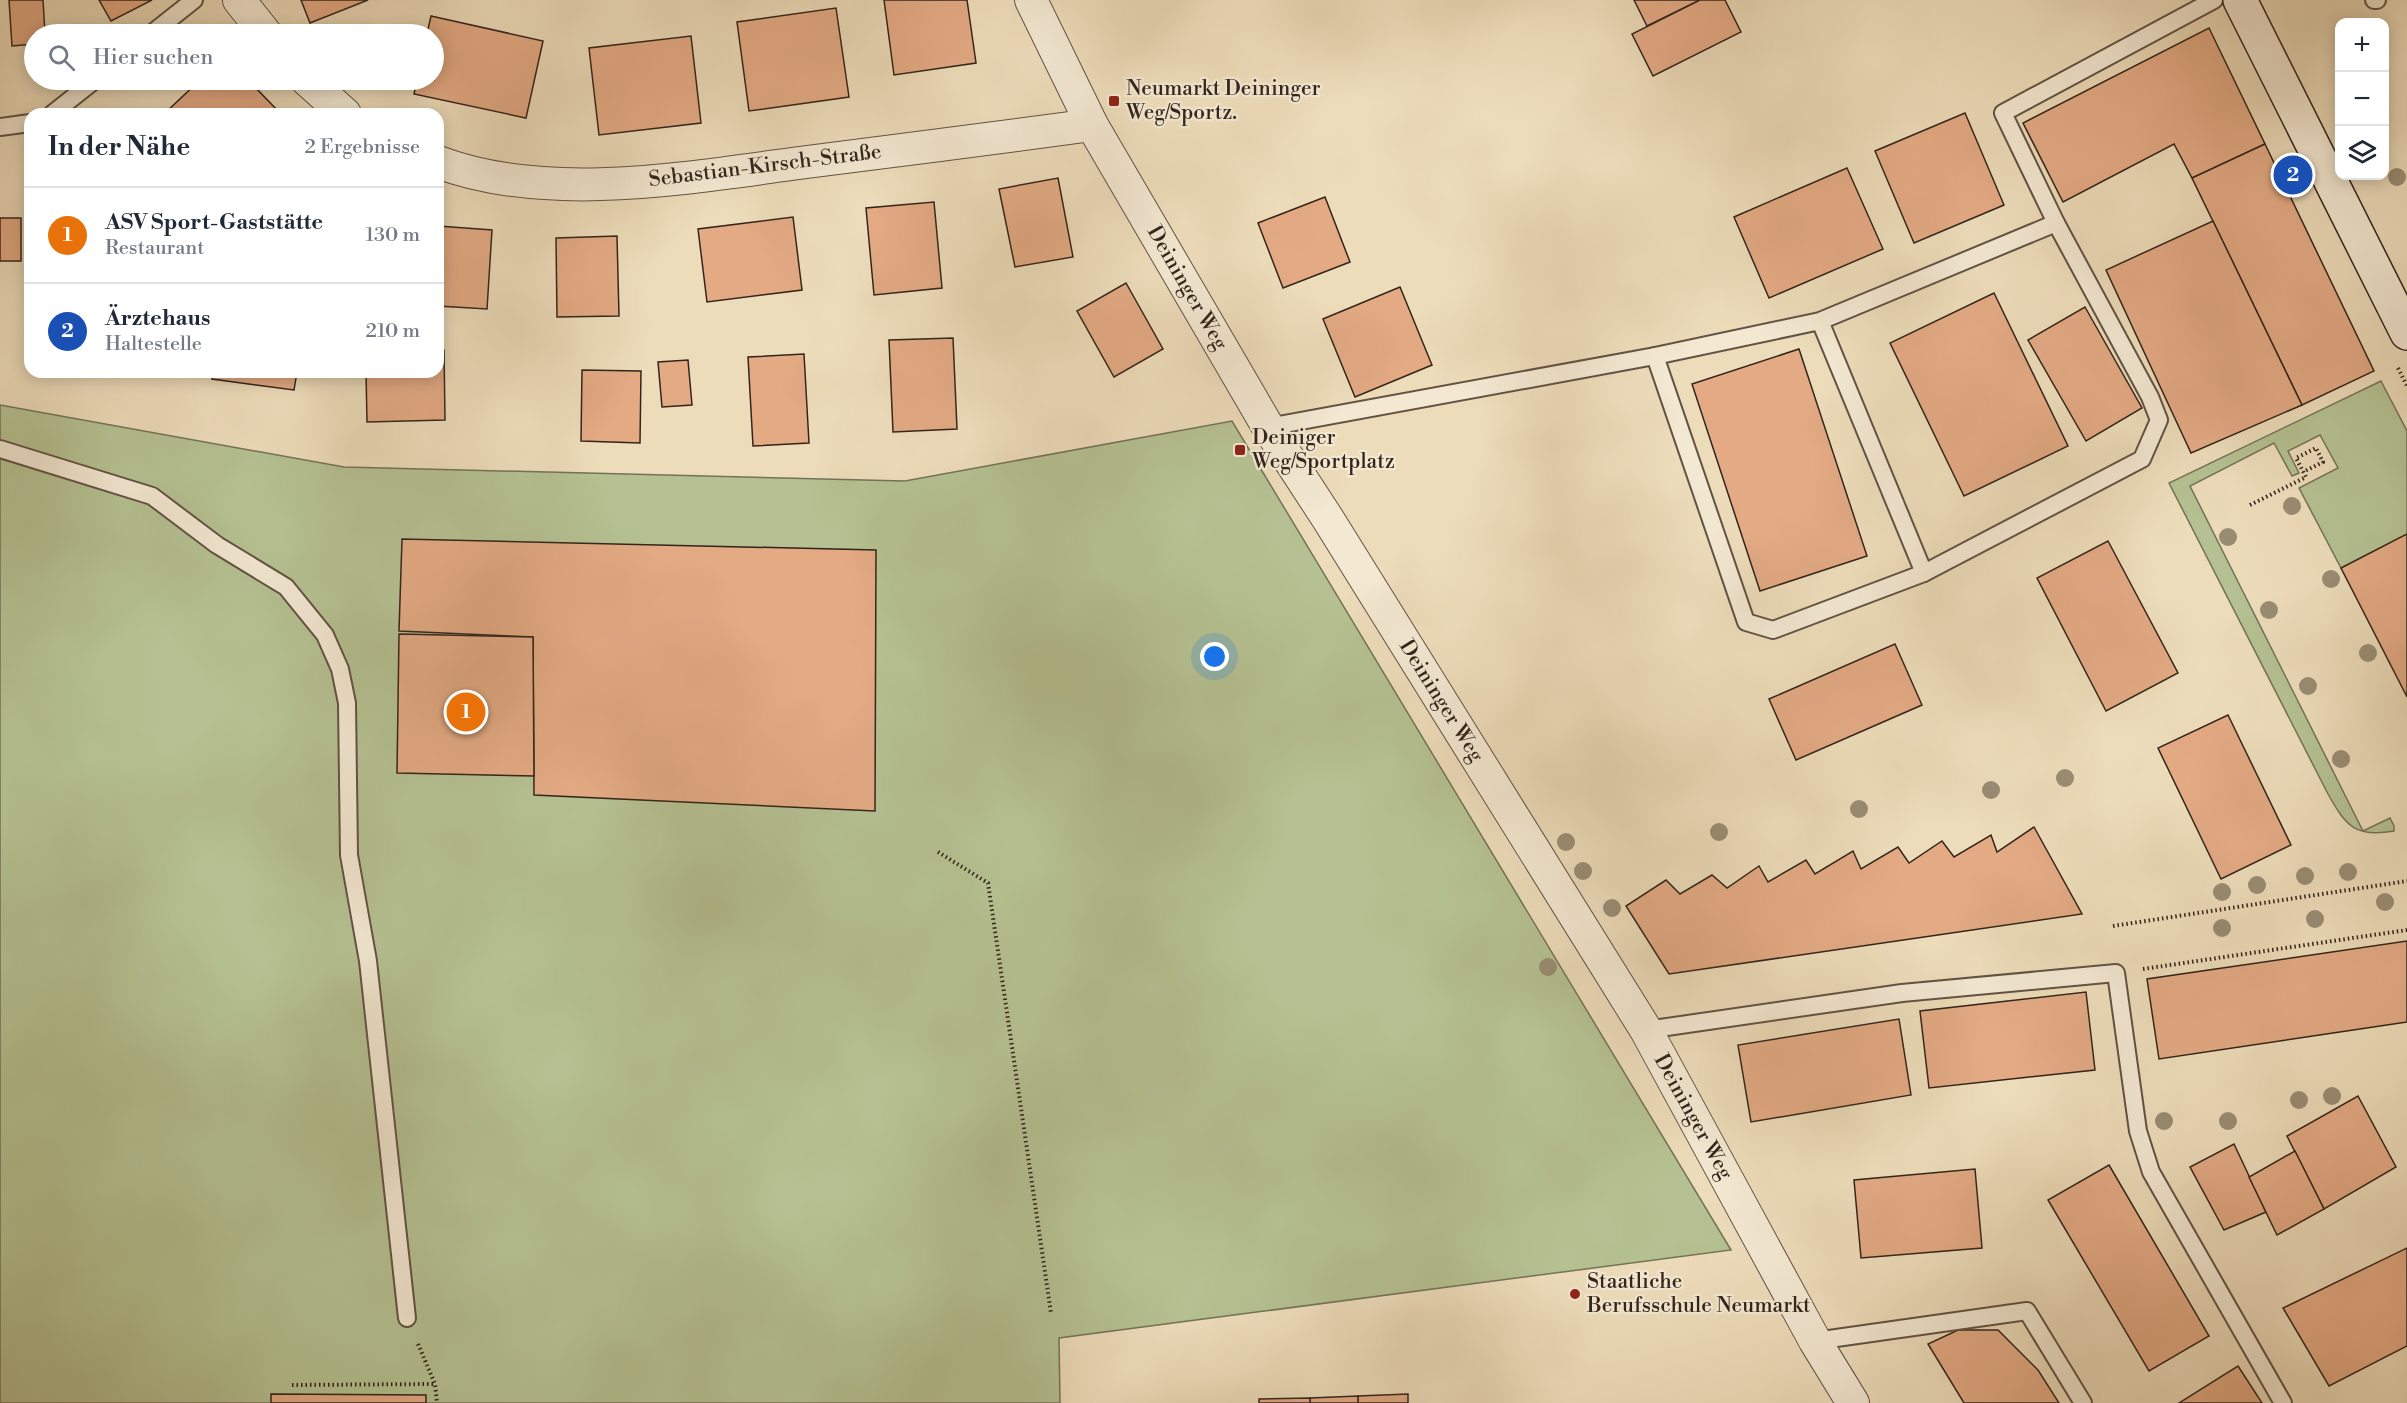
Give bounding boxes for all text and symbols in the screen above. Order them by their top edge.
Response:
map controls [2335,18,2389,180]
button: + [2335,18,2389,72]
search box [24,24,444,90]
icon: search [45,41,78,74]
text: Hier suchen [93,44,213,71]
button: − [2335,72,2389,126]
place label: Neumarkt Deininger Weg/Sportz. [1125,76,1321,126]
marker: Neumarkt Deininger Weg/Sportz. [1107,94,1121,108]
button: layers [2335,126,2389,180]
text: In der Nähe [48,131,190,163]
text: 2 Ergebnisse [304,135,420,160]
street label: Sebastian-Kirsch-Straße [647,139,883,193]
pin: 2 [2274,152,2312,198]
text: ASV Sport-Gaststätte [105,209,323,236]
street label: Deininger Weg [1141,221,1233,355]
text: 1 [63,223,72,248]
text: 130 m [365,223,420,248]
text: Restaurant [105,236,204,261]
text: Ärztehaus [105,305,210,332]
text: 2 [61,319,74,344]
text: 210 m [365,319,420,344]
text: Haltestelle [105,332,202,357]
place label: Deiniger Weg/Sportplatz [1251,425,1395,475]
marker: Deiniger Weg/Sportplatz [1233,443,1247,457]
street label: Deininger Weg [1393,635,1489,767]
your location [1200,642,1229,671]
pin: 1 [446,690,486,734]
street label: Deininger Weg [1648,1050,1738,1184]
place label: Staatliche Berufsschule Neumarkt [1586,1269,1811,1319]
marker: Staatliche Berufsschule Neumarkt [1568,1287,1582,1301]

